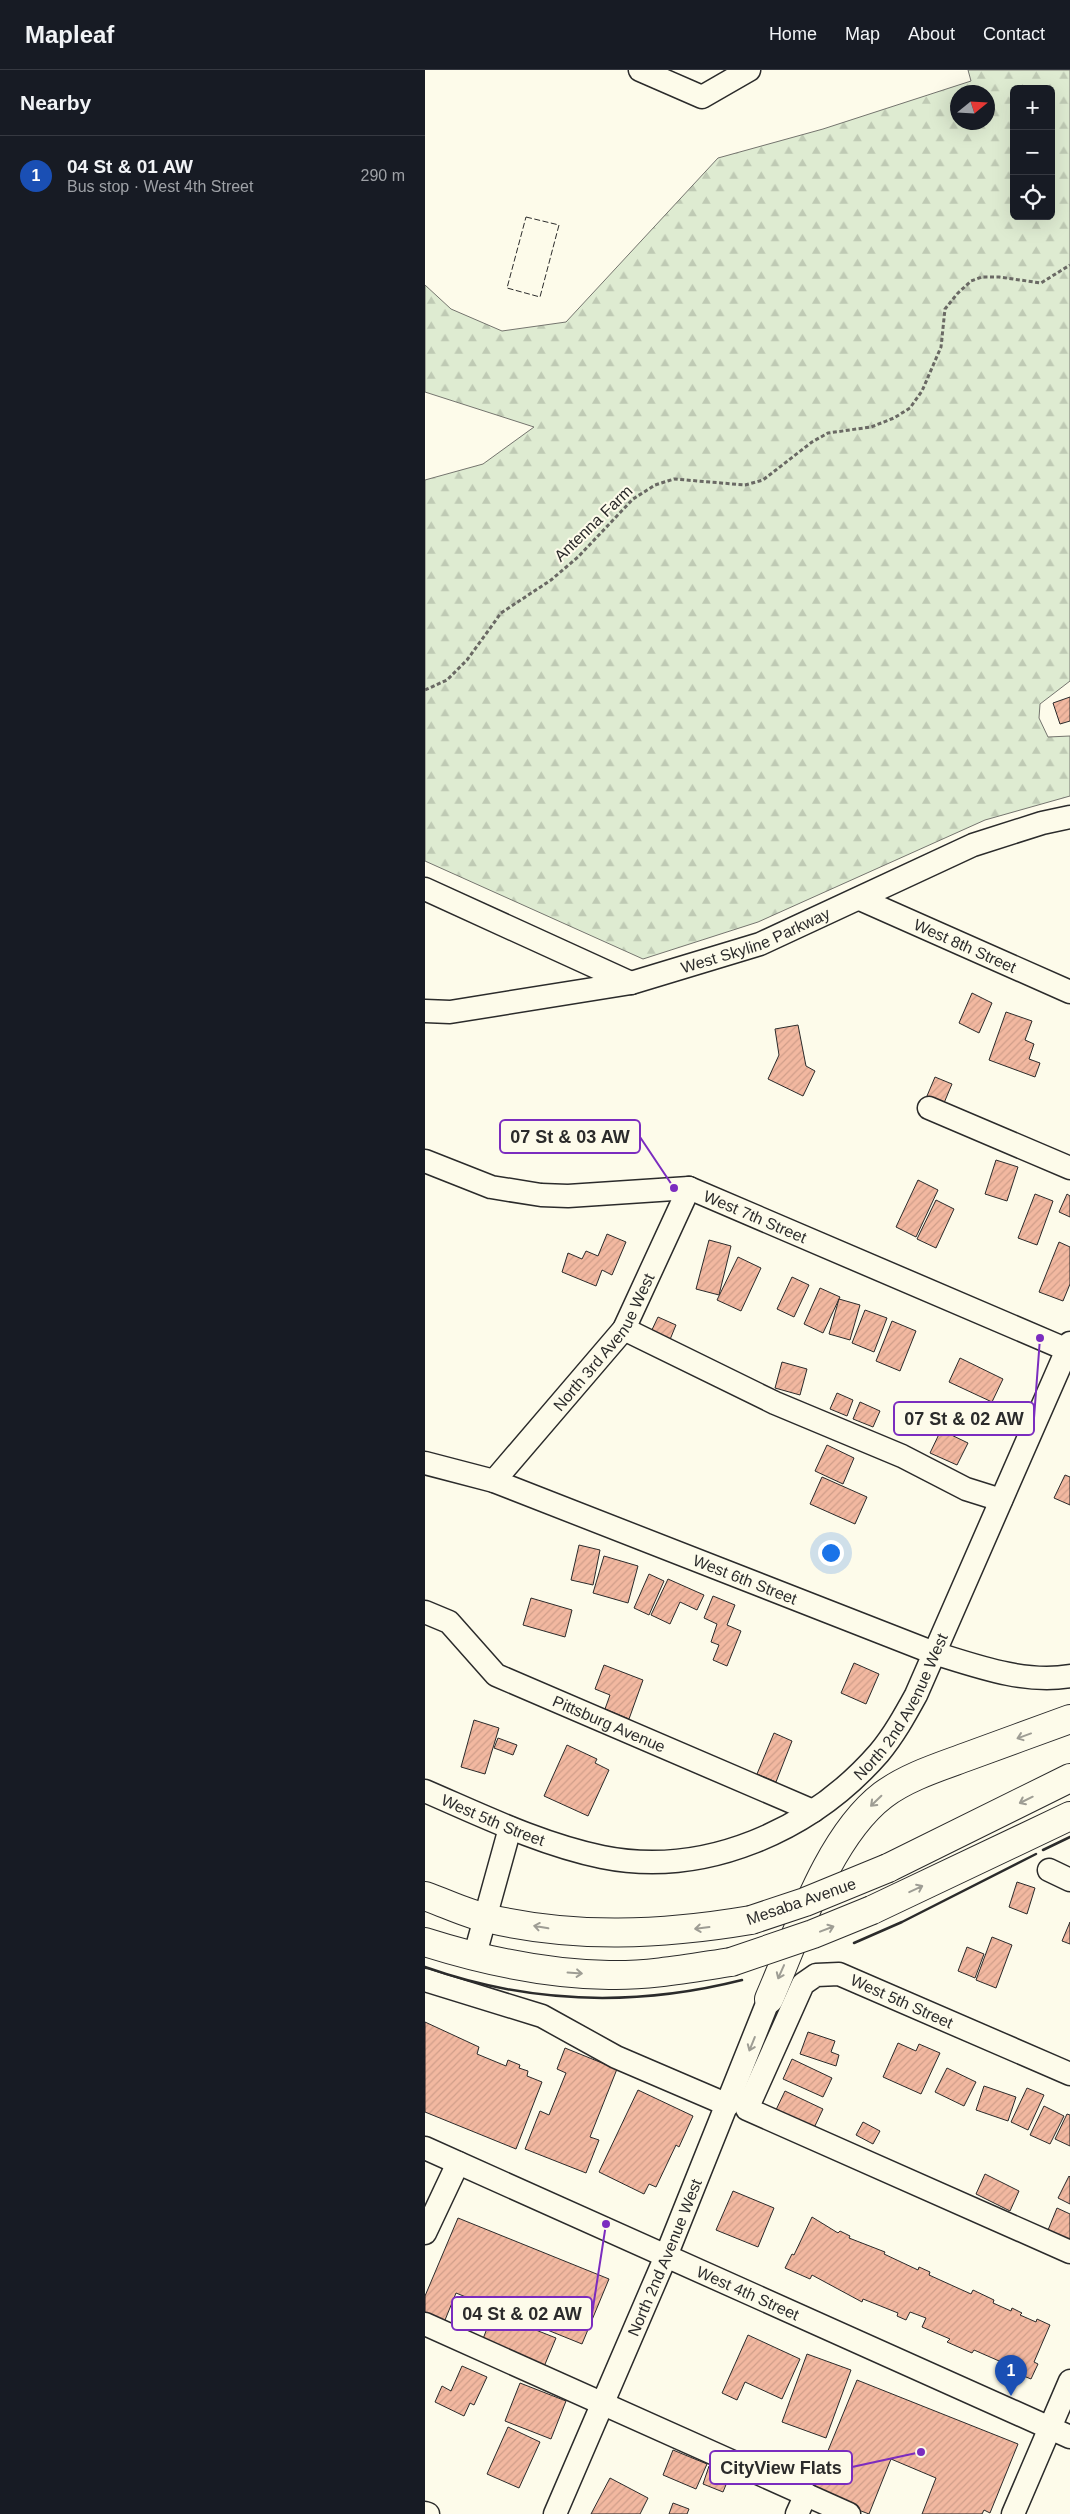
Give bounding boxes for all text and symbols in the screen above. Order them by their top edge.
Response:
text: Mapleaf [25,21,114,48]
text: Home [769,24,817,44]
text: Map [845,24,880,44]
text: About [908,24,955,44]
text: Contact [983,24,1045,44]
north arrow [950,85,995,130]
map controls [1010,85,1055,220]
button: + [1010,85,1055,130]
text: Nearby [20,91,91,114]
button: − [1010,130,1055,175]
text: 04 St & 01 AW [67,156,193,177]
text: 1 [32,167,40,184]
text: 290 m [361,167,405,184]
button: locate [1010,175,1055,220]
text: Bus stop · West 4th Street [67,178,253,195]
street label: Antenna Farm [551,482,636,565]
street label: West Skyline Parkway [679,905,833,976]
street label: West 8th Street [911,916,1019,976]
callout: 07 St & 03 AW [500,1120,640,1153]
text: 07 St & 03 AW [510,1127,630,1147]
street label: West 7th Street [701,1187,810,1247]
street label: North 3rd Avenue West [550,1270,658,1414]
callout: 07 St & 02 AW [894,1402,1034,1435]
text: 07 St & 02 AW [904,1409,1024,1429]
your location [818,1540,844,1566]
street label: West 6th Street [691,1552,800,1608]
street label: North 2nd Avenue West [850,1630,951,1783]
street label: Pittsburg Avenue [550,1692,668,1756]
one-way arrow [1017,1732,1032,1741]
street label: West 5th Street [439,1791,547,1849]
one-way arrow [870,1795,883,1807]
one-way arrow [1019,1796,1034,1805]
street label: Mesaba Avenue [744,1875,858,1928]
one-way arrow [908,1884,923,1894]
one-way arrow [533,1922,549,1932]
one-way arrow [695,1923,711,1933]
one-way arrow [819,1924,834,1933]
one-way arrow [776,1964,786,1979]
one-way arrow [567,1969,583,1978]
street label: West 5th Street [848,1971,956,2032]
one-way arrow [746,2036,756,2051]
street label: North 2nd Avenue West [625,2176,705,2339]
street label: West 4th Street [694,2263,802,2324]
callout: 04 St & 02 AW [452,2297,592,2330]
text: 04 St & 02 AW [462,2304,582,2324]
pin: 1 [995,2355,1027,2396]
callout: CityView Flats [710,2451,852,2484]
text: CityView Flats [720,2458,842,2478]

